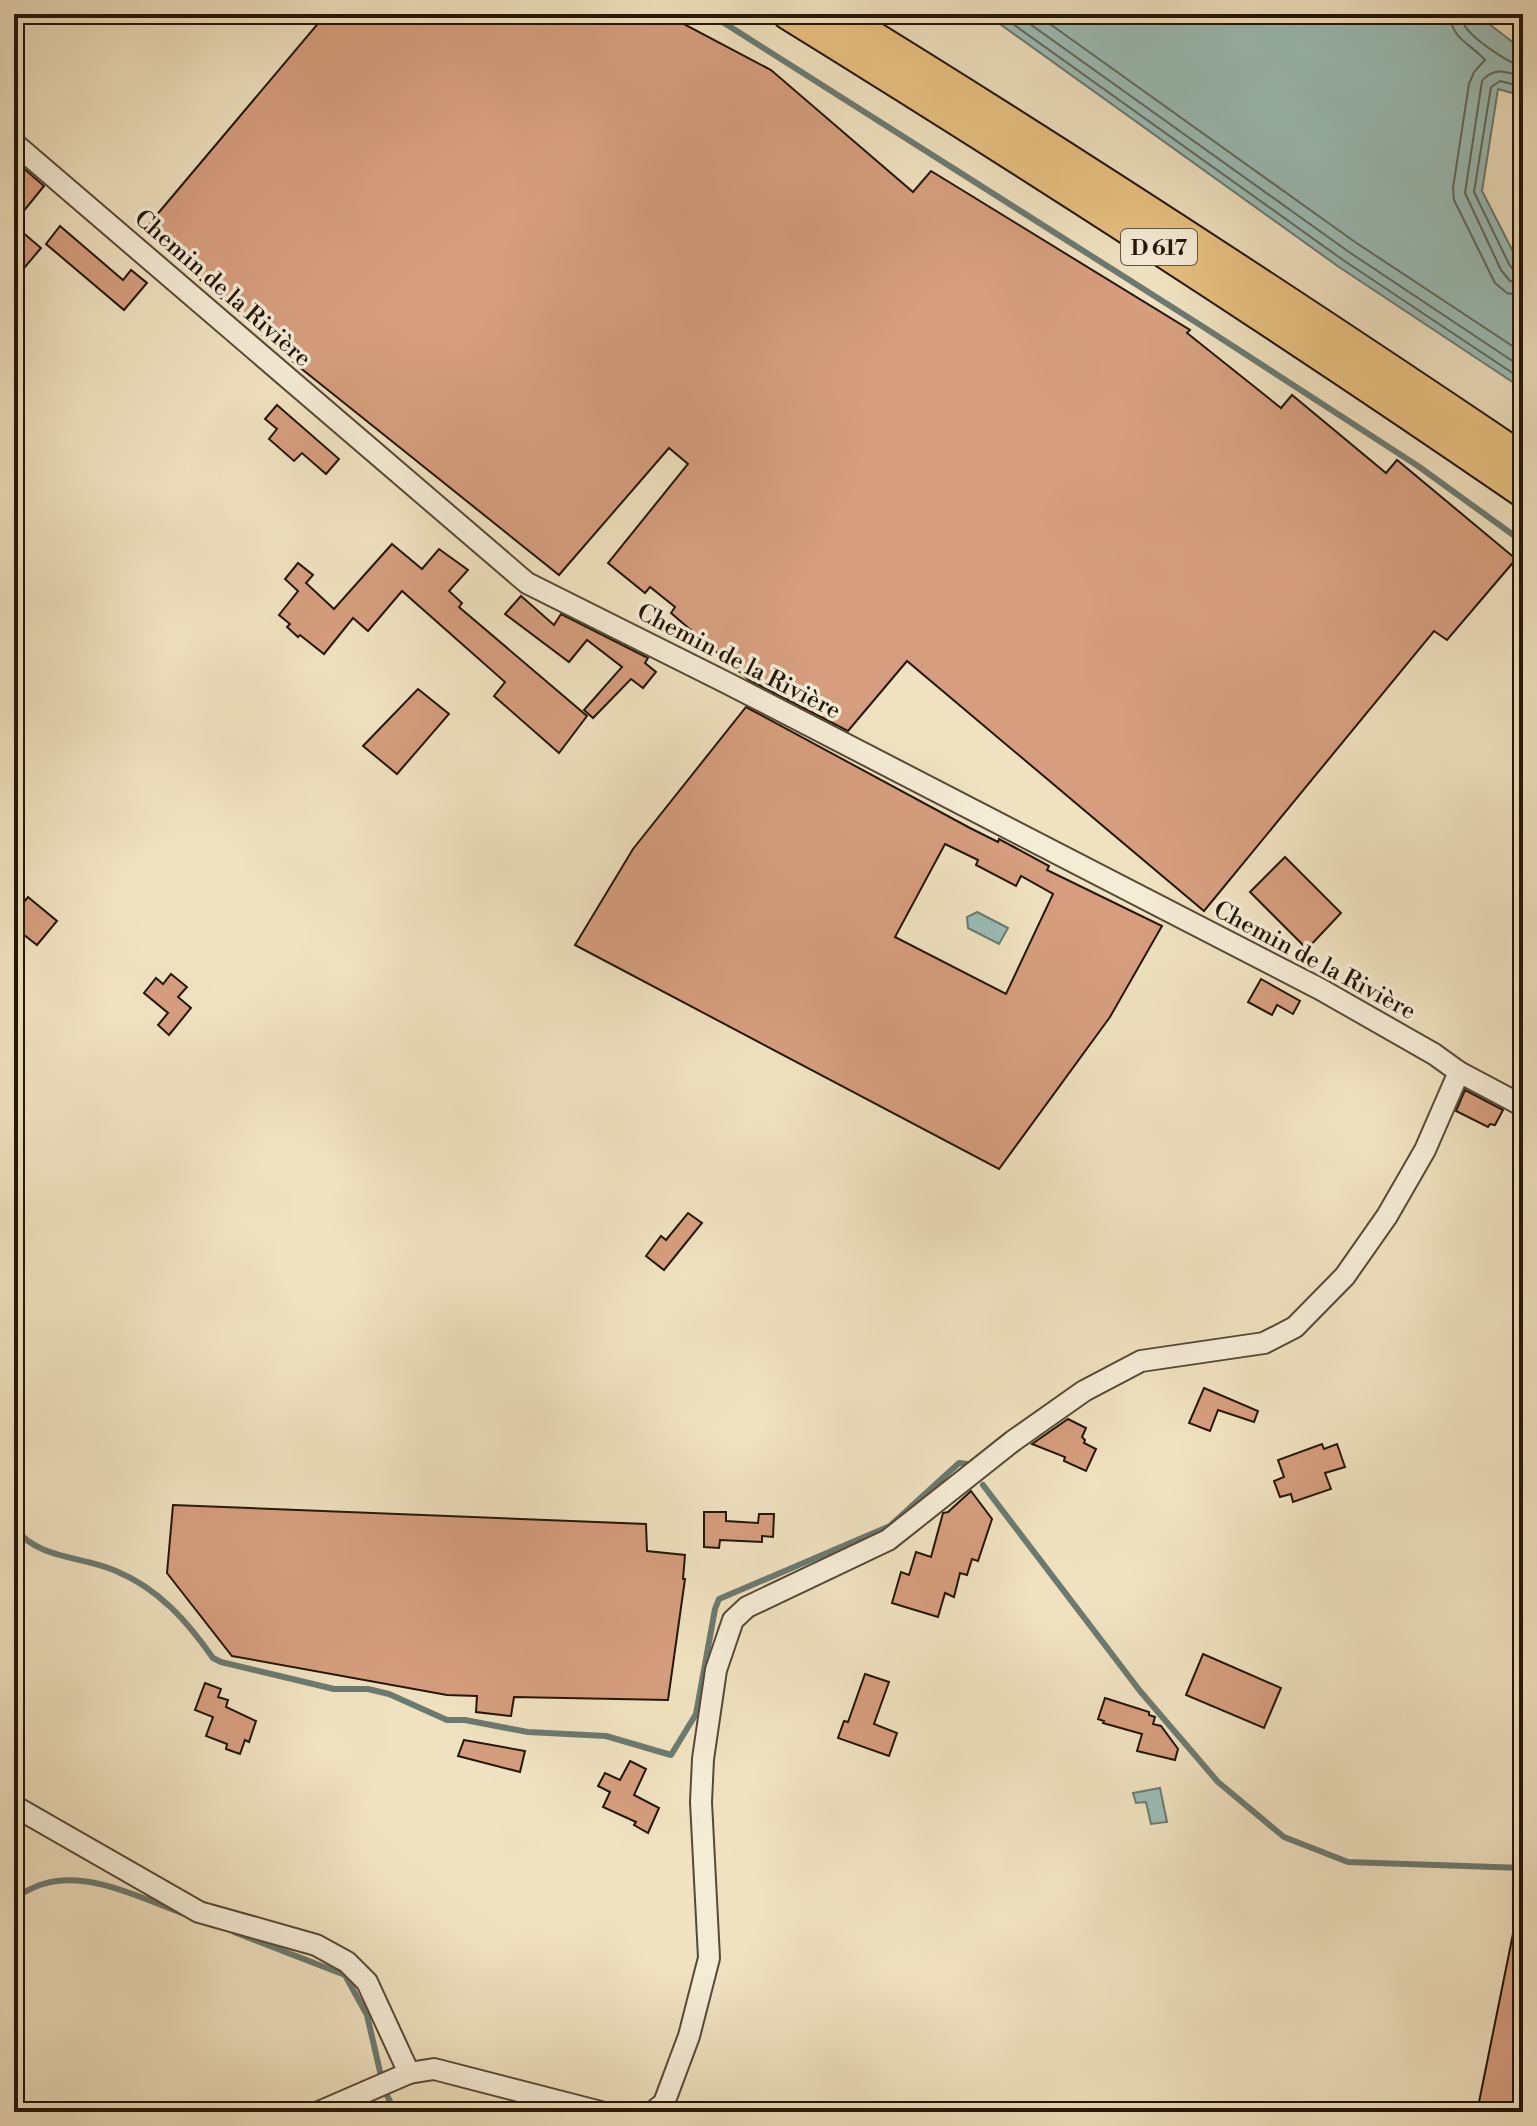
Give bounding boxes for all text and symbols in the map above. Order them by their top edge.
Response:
street label: Chemin de la Rivière [128,204,317,374]
road number: D 617 [1121,229,1197,265]
street label: Chemin de la Rivière [632,597,846,726]
street label: Chemin de la Rivière [1208,895,1421,1027]

